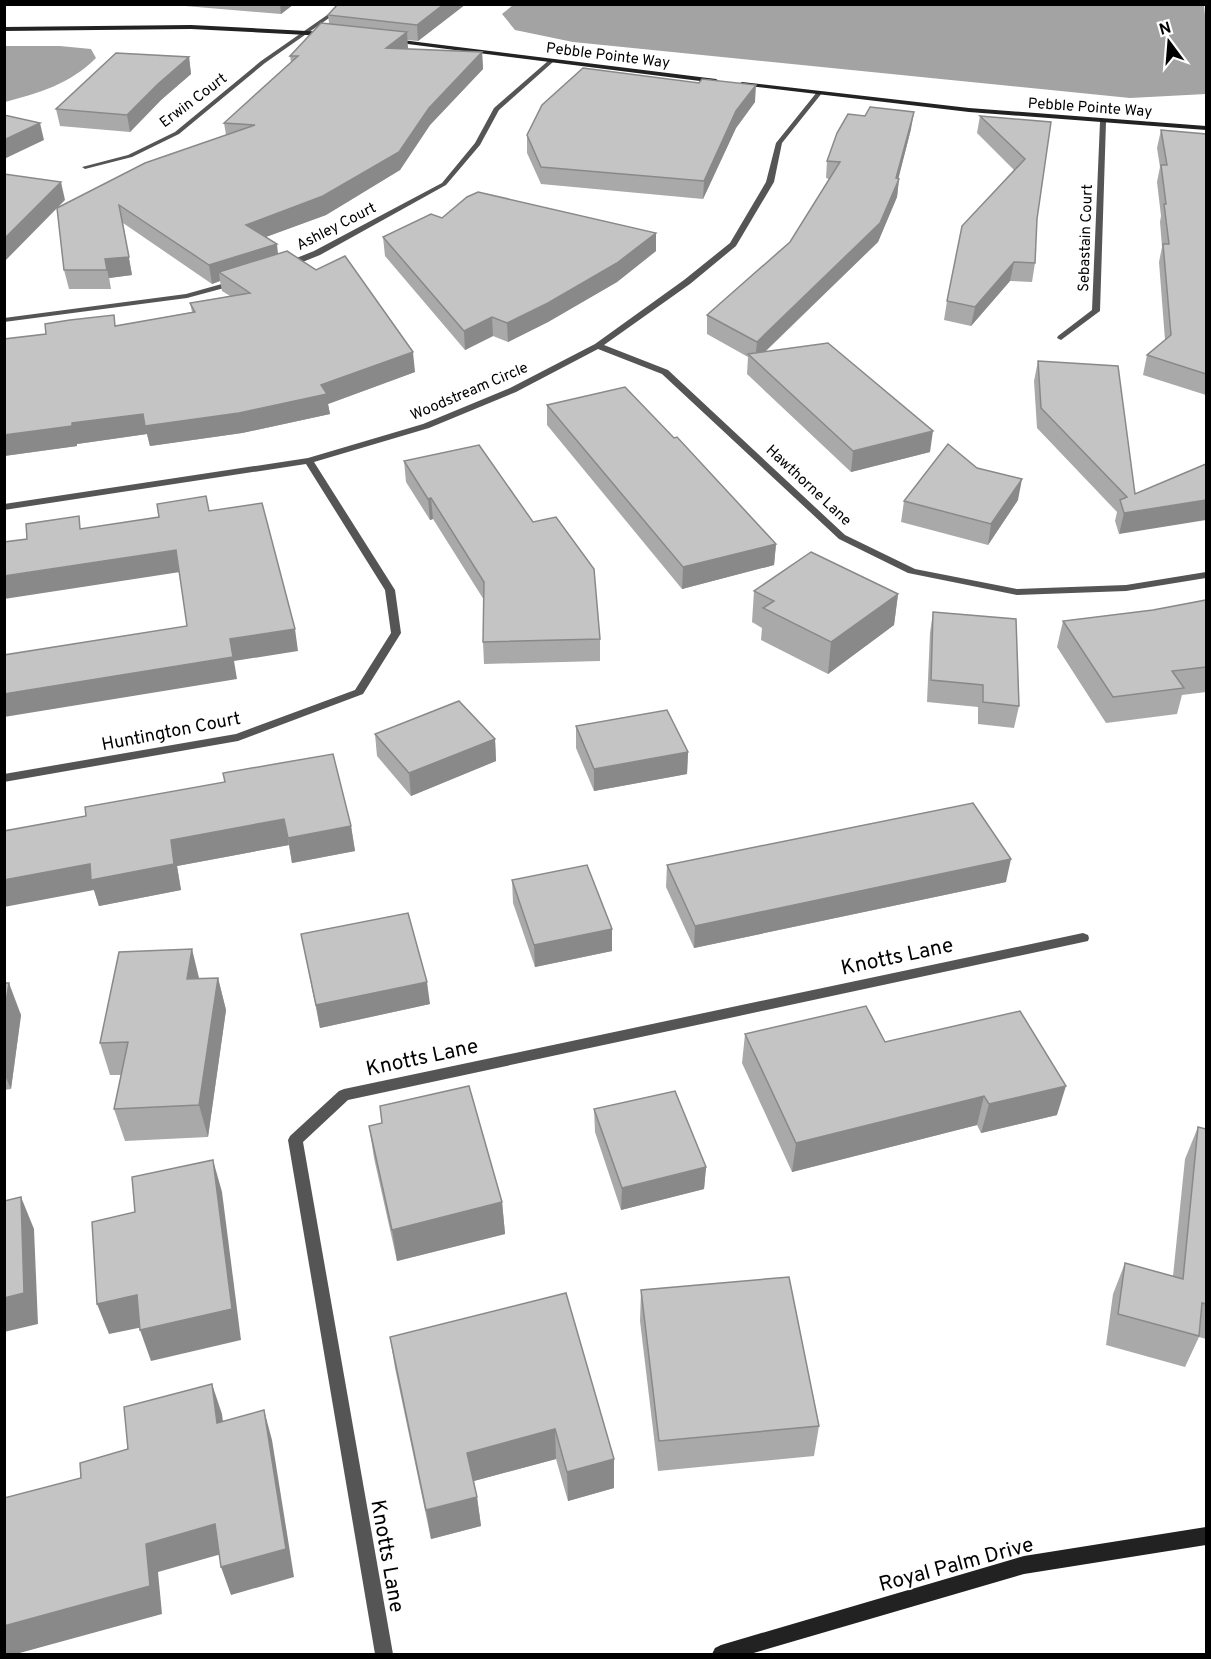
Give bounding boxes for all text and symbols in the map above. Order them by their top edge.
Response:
north arrow [1139,12,1199,72]
text: N [1157,18,1174,41]
street label: Pebble Pointe Way [545,39,671,74]
street label: Erwin Court [156,70,231,133]
street label: Pebble Pointe Way [1027,95,1153,122]
street label: Sebastain Court [1075,184,1098,292]
street label: Ashley Court [294,199,380,256]
street label: Woodstream Circle [408,359,531,426]
street label: Hawthorne Lane [761,442,855,531]
street label: Huntington Court [100,708,243,757]
street label: Knotts Lane [839,932,956,983]
street label: Knotts Lane [364,1033,481,1084]
street label: Knotts Lane [363,1498,410,1615]
street label: Royal Palm Drive [876,1532,1037,1599]

